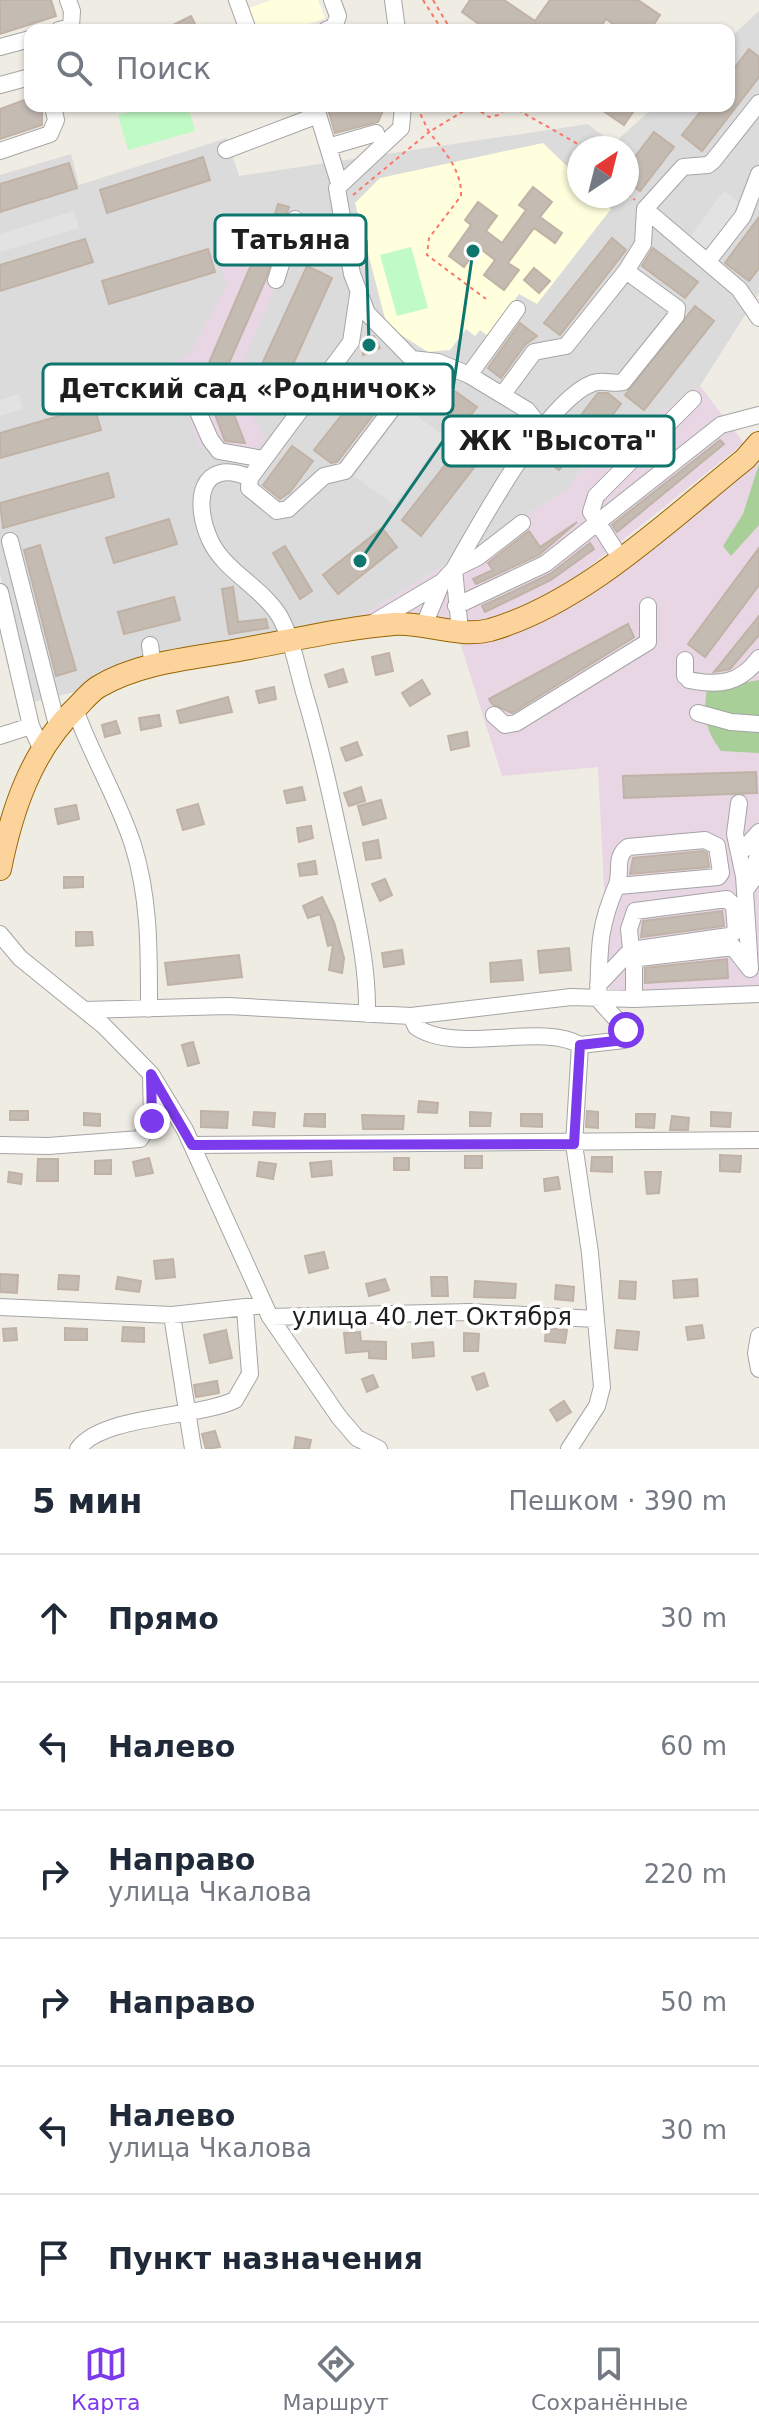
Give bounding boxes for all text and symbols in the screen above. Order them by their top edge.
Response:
search box [24,24,735,112]
icon: search [52,46,96,90]
text: Поиск [116,51,211,86]
north arrow [567,136,639,208]
callout: Татьяна [215,215,366,265]
text: Татьяна [232,225,351,255]
callout: Детский сад «Родничок» [43,364,453,414]
text: Детский сад «Родничок» [59,374,437,404]
callout: ЖК "Высота" [443,416,674,466]
text: ЖК "Высота" [459,426,657,456]
route start [608,1012,644,1048]
route end [134,1103,170,1139]
street label: улица 40 лет Октября [292,1303,572,1331]
text: 5 мин [32,1481,143,1521]
text: Пешком · 390 m [508,1486,727,1516]
icon: ahead [32,1596,76,1640]
text: Прямо [108,1601,219,1636]
text: 30 m [660,1603,727,1633]
icon: left [32,1724,76,1768]
text: Налево [108,1729,235,1764]
text: 60 m [660,1731,727,1761]
text: Направо [108,1842,255,1877]
icon: right [32,1852,76,1896]
text: 220 m [644,1859,727,1889]
text: улица Чкалова [108,1877,312,1907]
icon: right [32,1980,76,2024]
text: Направо [108,1985,255,2020]
text: 50 m [660,1987,727,2017]
text: Налево [108,2098,235,2133]
icon: left [32,2108,76,2152]
text: 30 m [660,2115,727,2145]
text: улица Чкалова [108,2133,312,2163]
icon: arrive [32,2236,76,2280]
text: Пункт назначения [108,2241,423,2276]
tab: Карта [71,2342,140,2415]
tab: Маршрут [283,2342,389,2415]
tab: Сохранённые [531,2342,688,2415]

